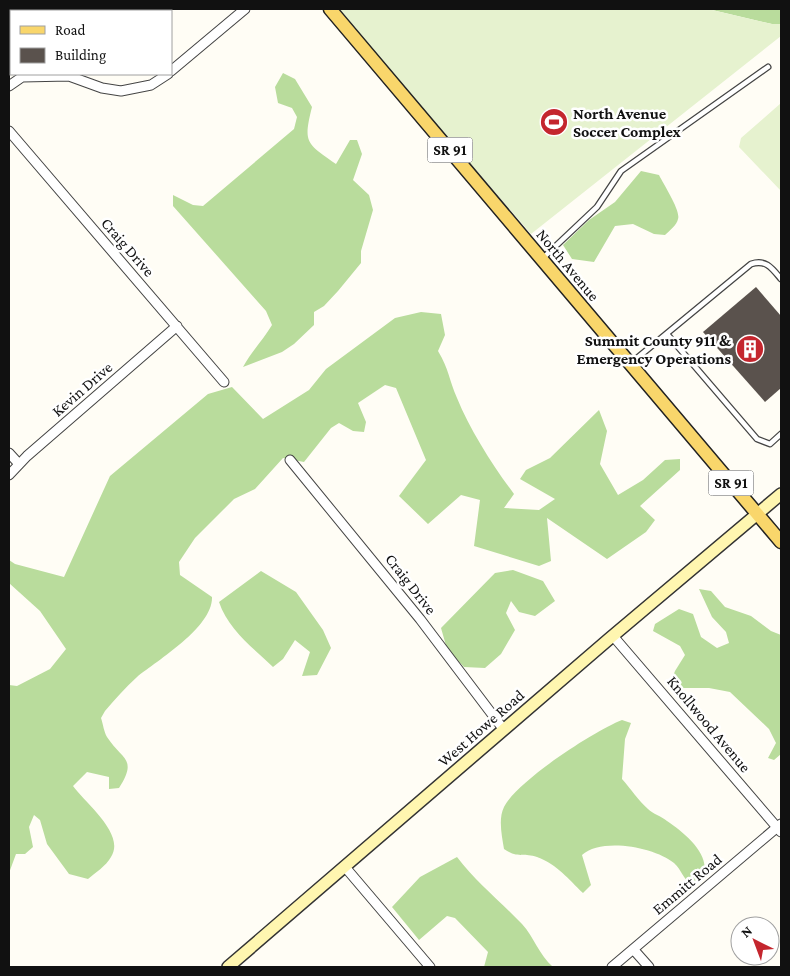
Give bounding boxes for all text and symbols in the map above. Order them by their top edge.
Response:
legend [10,10,172,75]
text: Road [55,22,86,38]
text: Building [55,47,106,64]
place label: North Avenue Soccer Complex [573,105,682,140]
sports icon: North Avenue Soccer Complex [539,107,569,137]
road number: SR 91 [428,138,472,162]
street label: Craig Drive [97,214,158,280]
street label: North Avenue [533,226,603,304]
place label: Summit County 911 & Emergency Operations [577,332,732,367]
building icon: Summit County 911 & Emergency Operations [735,334,765,364]
street label: Kevin Drive [49,358,115,420]
road number: SR 91 [708,470,754,496]
street label: Craig Drive [381,550,440,618]
street label: Knollwood Avenue [664,673,754,775]
street label: West Howe Road [435,686,528,770]
street label: Emmitt Road [649,850,725,918]
north arrow [730,916,780,966]
text: N [737,922,756,940]

